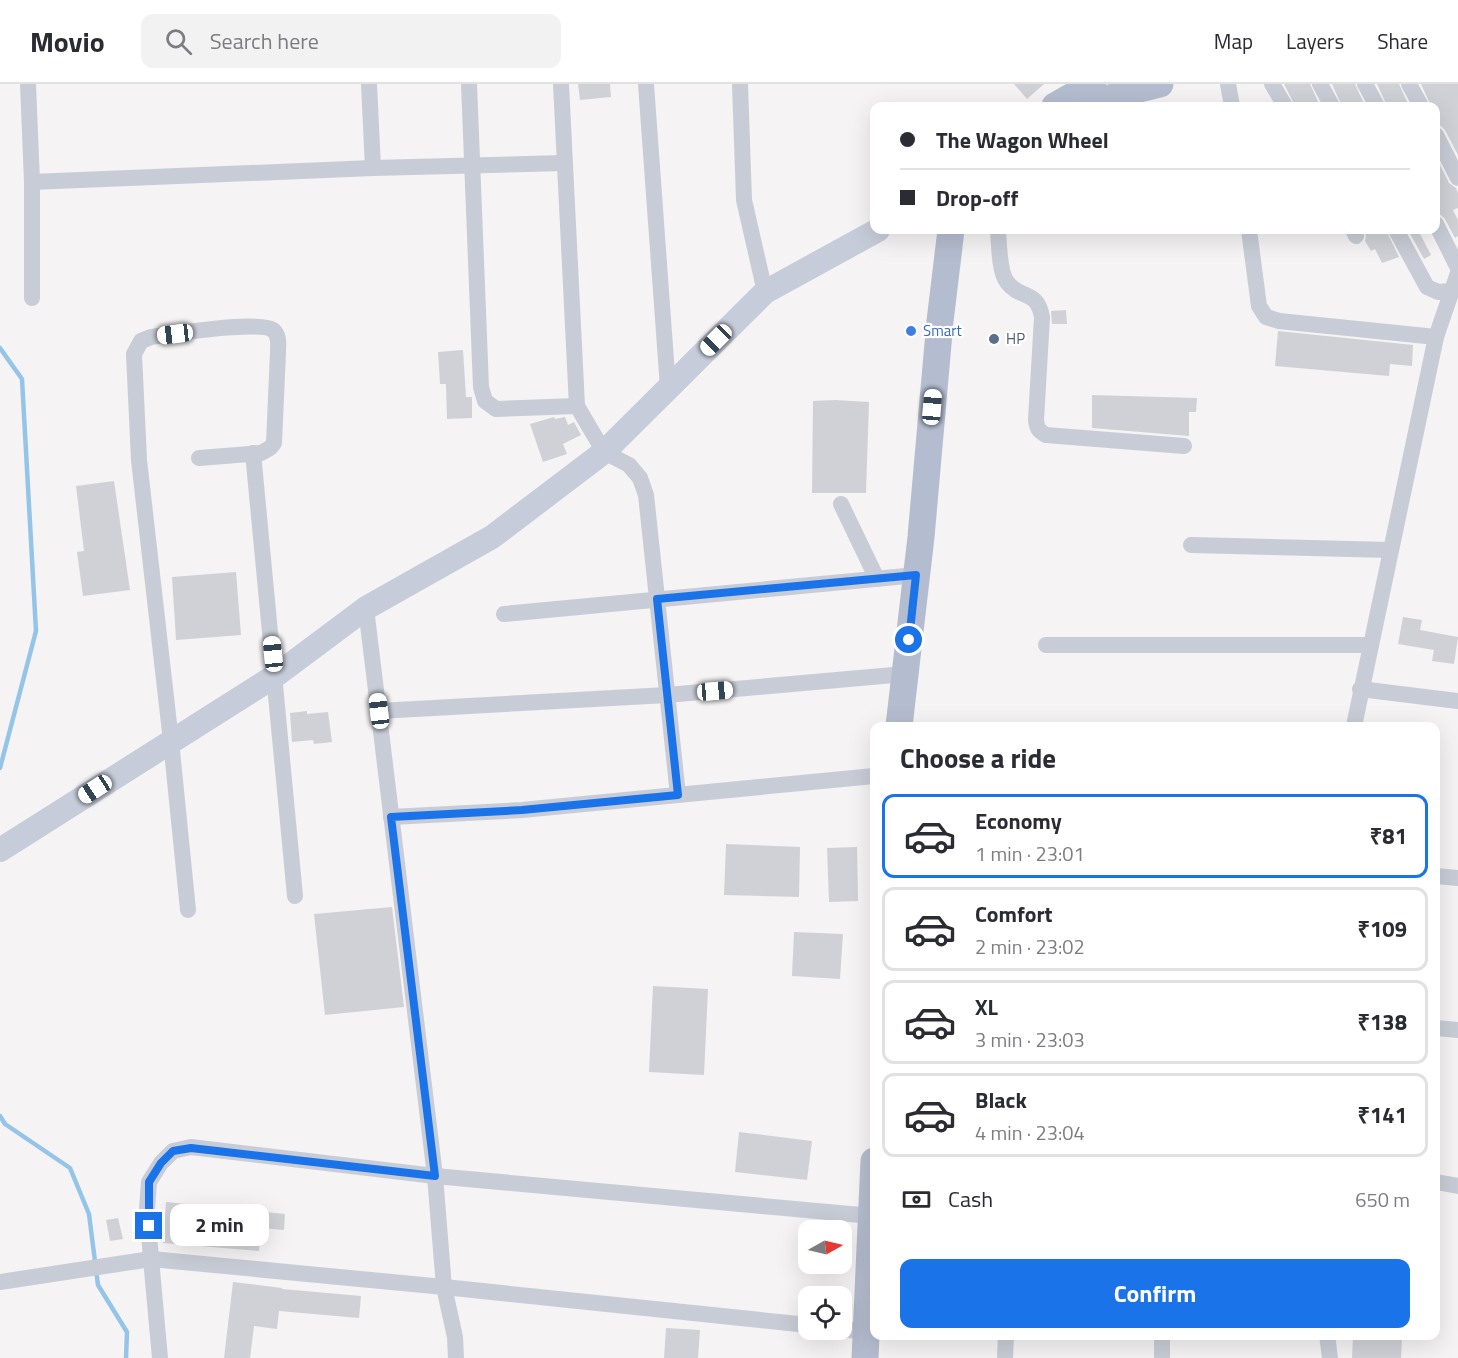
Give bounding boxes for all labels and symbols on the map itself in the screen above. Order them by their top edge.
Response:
place label: Smart [923,319,962,342]
car [697,321,735,359]
car [156,323,194,345]
marker: Smart [904,324,918,338]
place label: HP [1006,327,1025,350]
marker: HP [987,332,1001,346]
car [921,388,943,426]
route start [895,626,922,653]
car [262,635,284,673]
car [696,680,734,702]
car [368,692,390,730]
car [75,772,115,806]
callout: 2 min [170,1205,269,1247]
route end [135,1212,162,1239]
north arrow [798,1220,852,1274]

